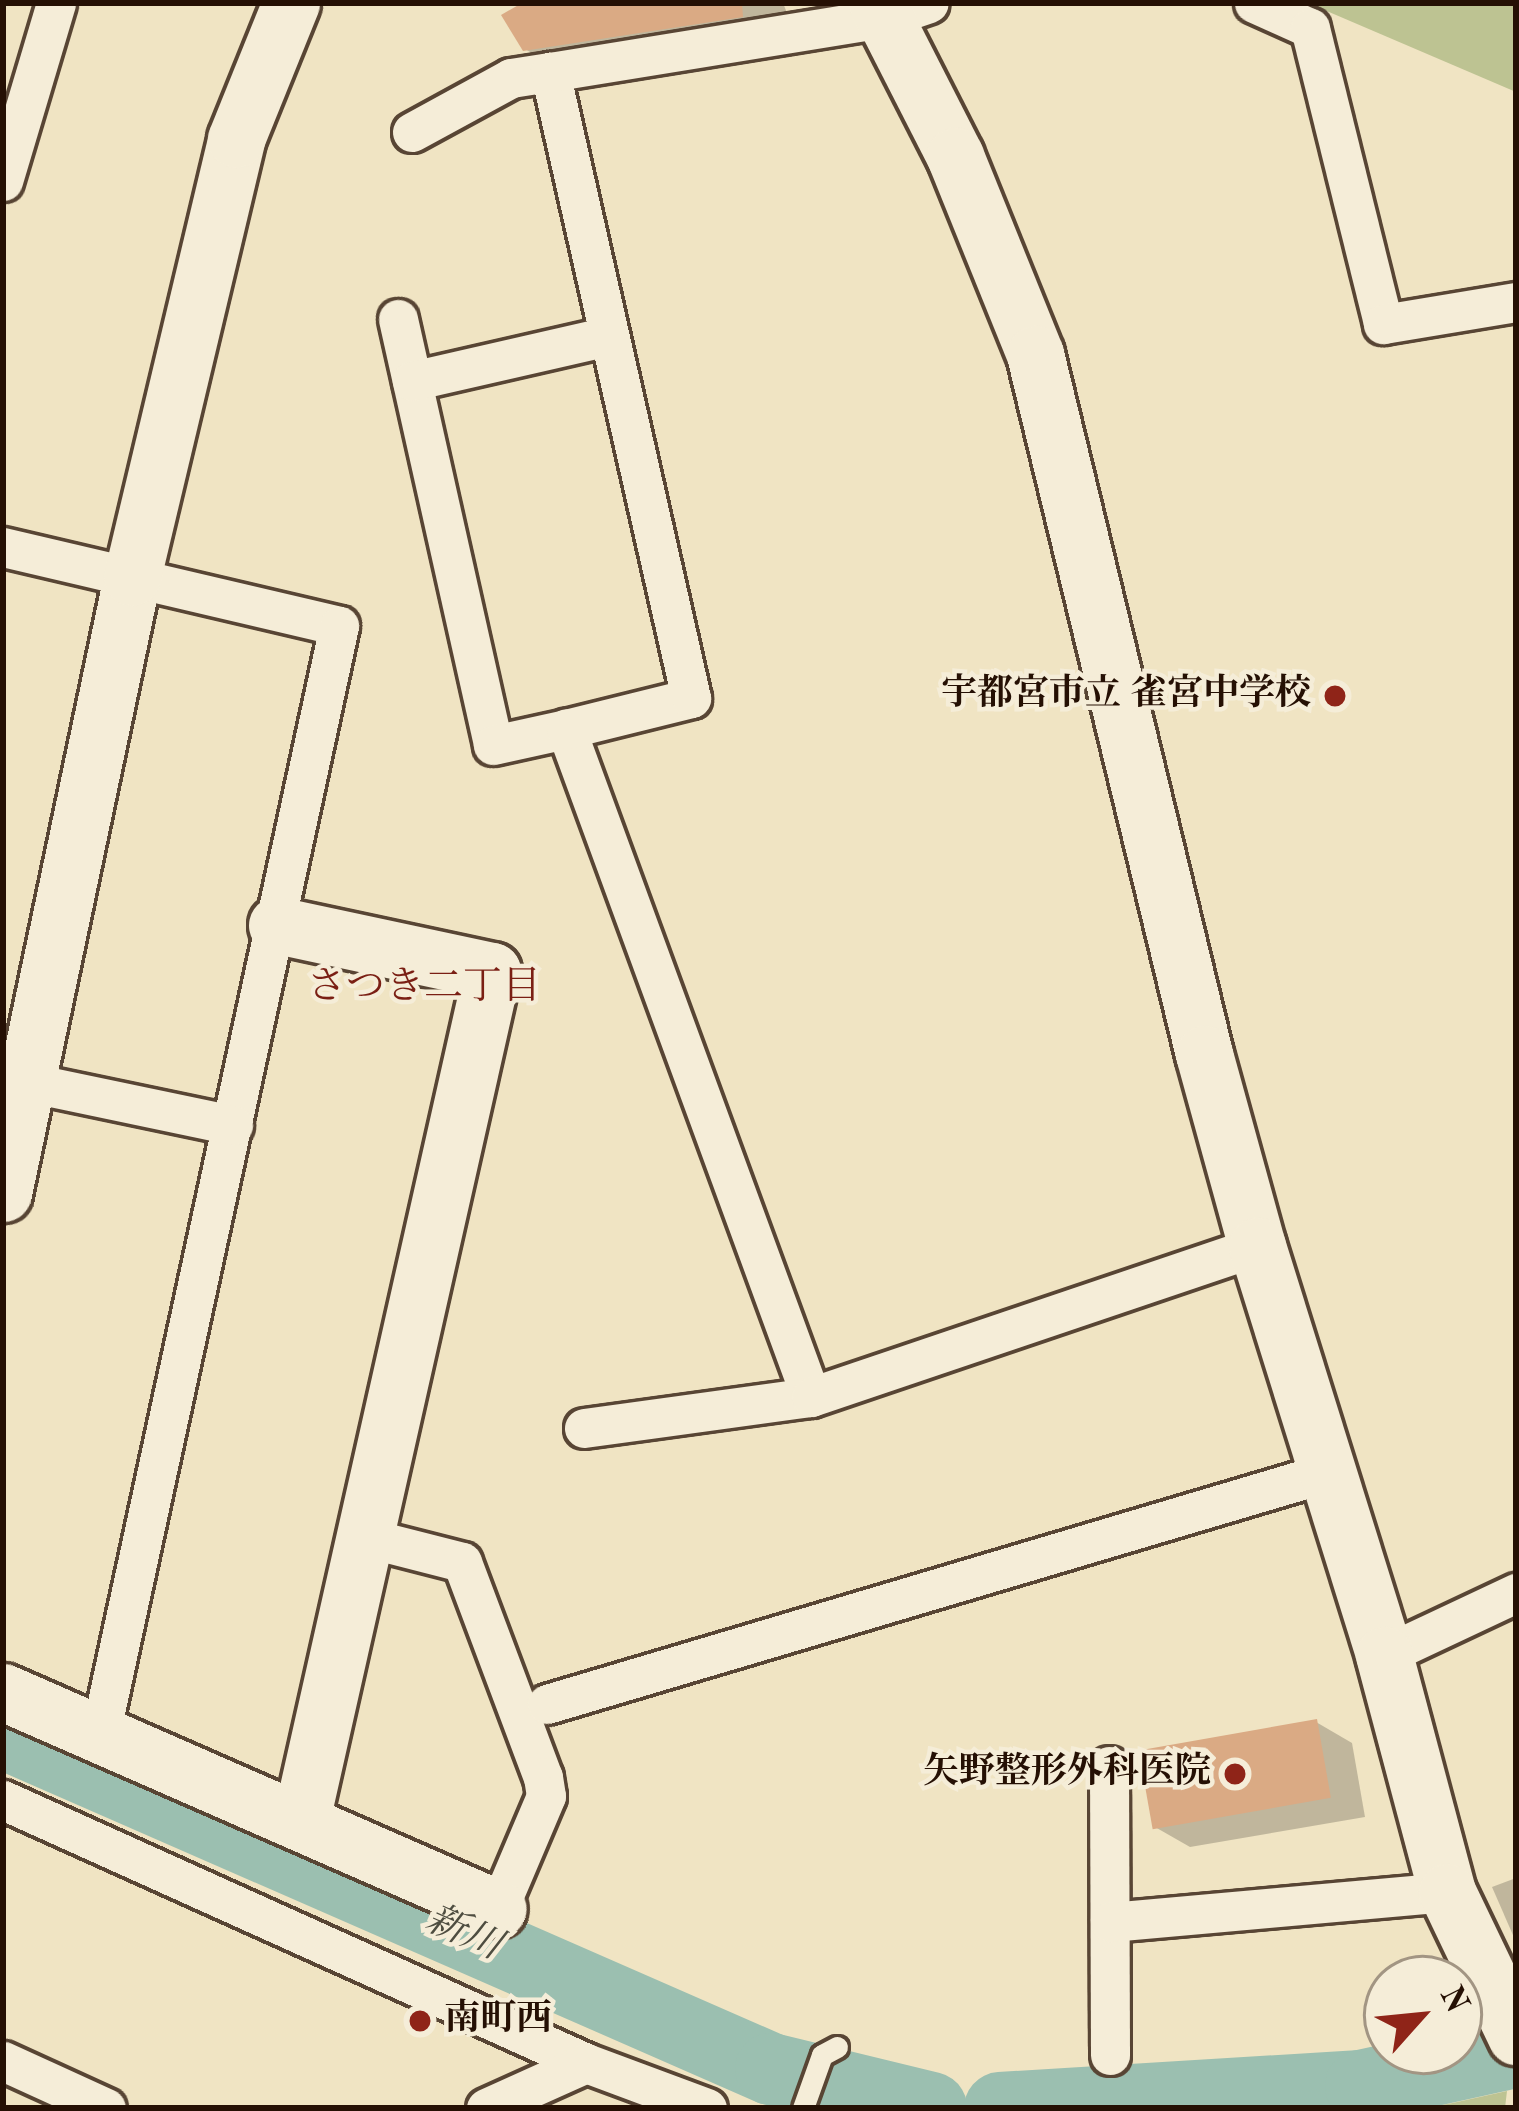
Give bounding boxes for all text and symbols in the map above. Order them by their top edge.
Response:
place label: 宇都宮市立 雀宮中学校 [941,674,1311,718]
marker: 宇都宮市立 雀宮中学校 [1322,683,1348,709]
district label: さつき二丁目 [307,965,541,1011]
place label: 矢野整形外科医院 [923,1752,1211,1796]
marker: 矢野整形外科医院 [1222,1761,1248,1787]
water label: 新川 [418,1897,508,1971]
north arrow [1363,1955,1483,2075]
text: N [1432,1981,1473,2019]
place label: 南町西 [444,1999,552,2043]
marker: 南町西 [407,2008,433,2034]

